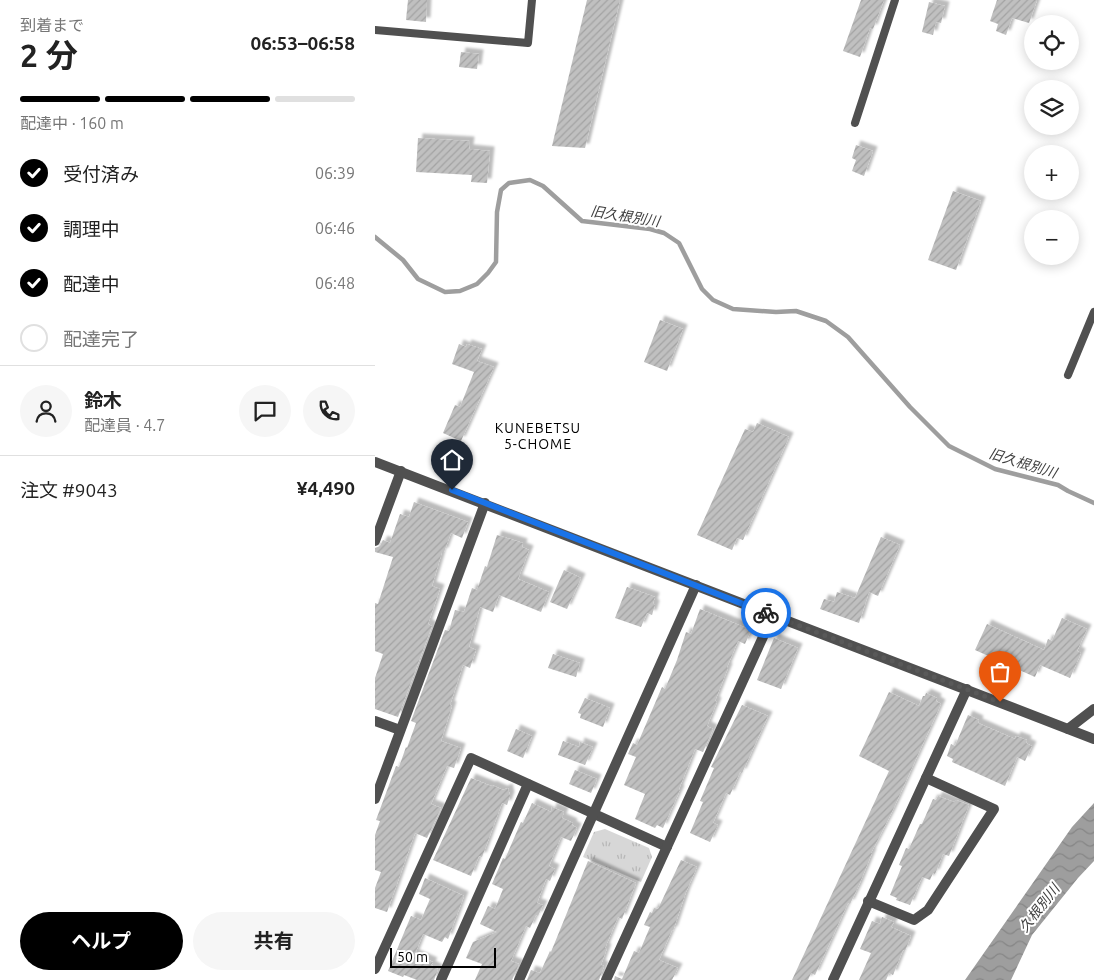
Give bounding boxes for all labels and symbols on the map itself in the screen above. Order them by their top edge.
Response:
water label: 旧久根別川 [589,203,663,230]
district label: KUNEBETSU 5-CHOME [495,420,581,452]
pin [431,439,473,490]
water label: 旧久根別川 [987,445,1061,481]
courier [741,588,791,638]
pin [979,651,1021,702]
water label: 久根別川 [1015,879,1064,935]
scale bar [390,945,496,968]

